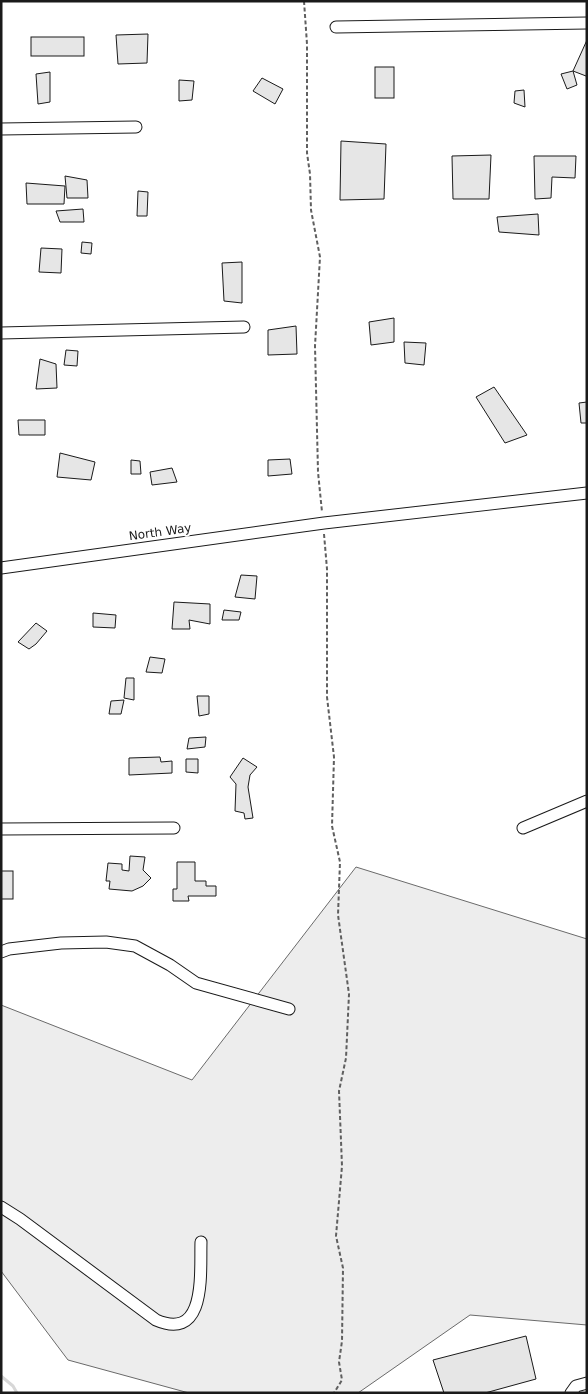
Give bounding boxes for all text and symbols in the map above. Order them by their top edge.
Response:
street label: North Way [128,521,192,543]

